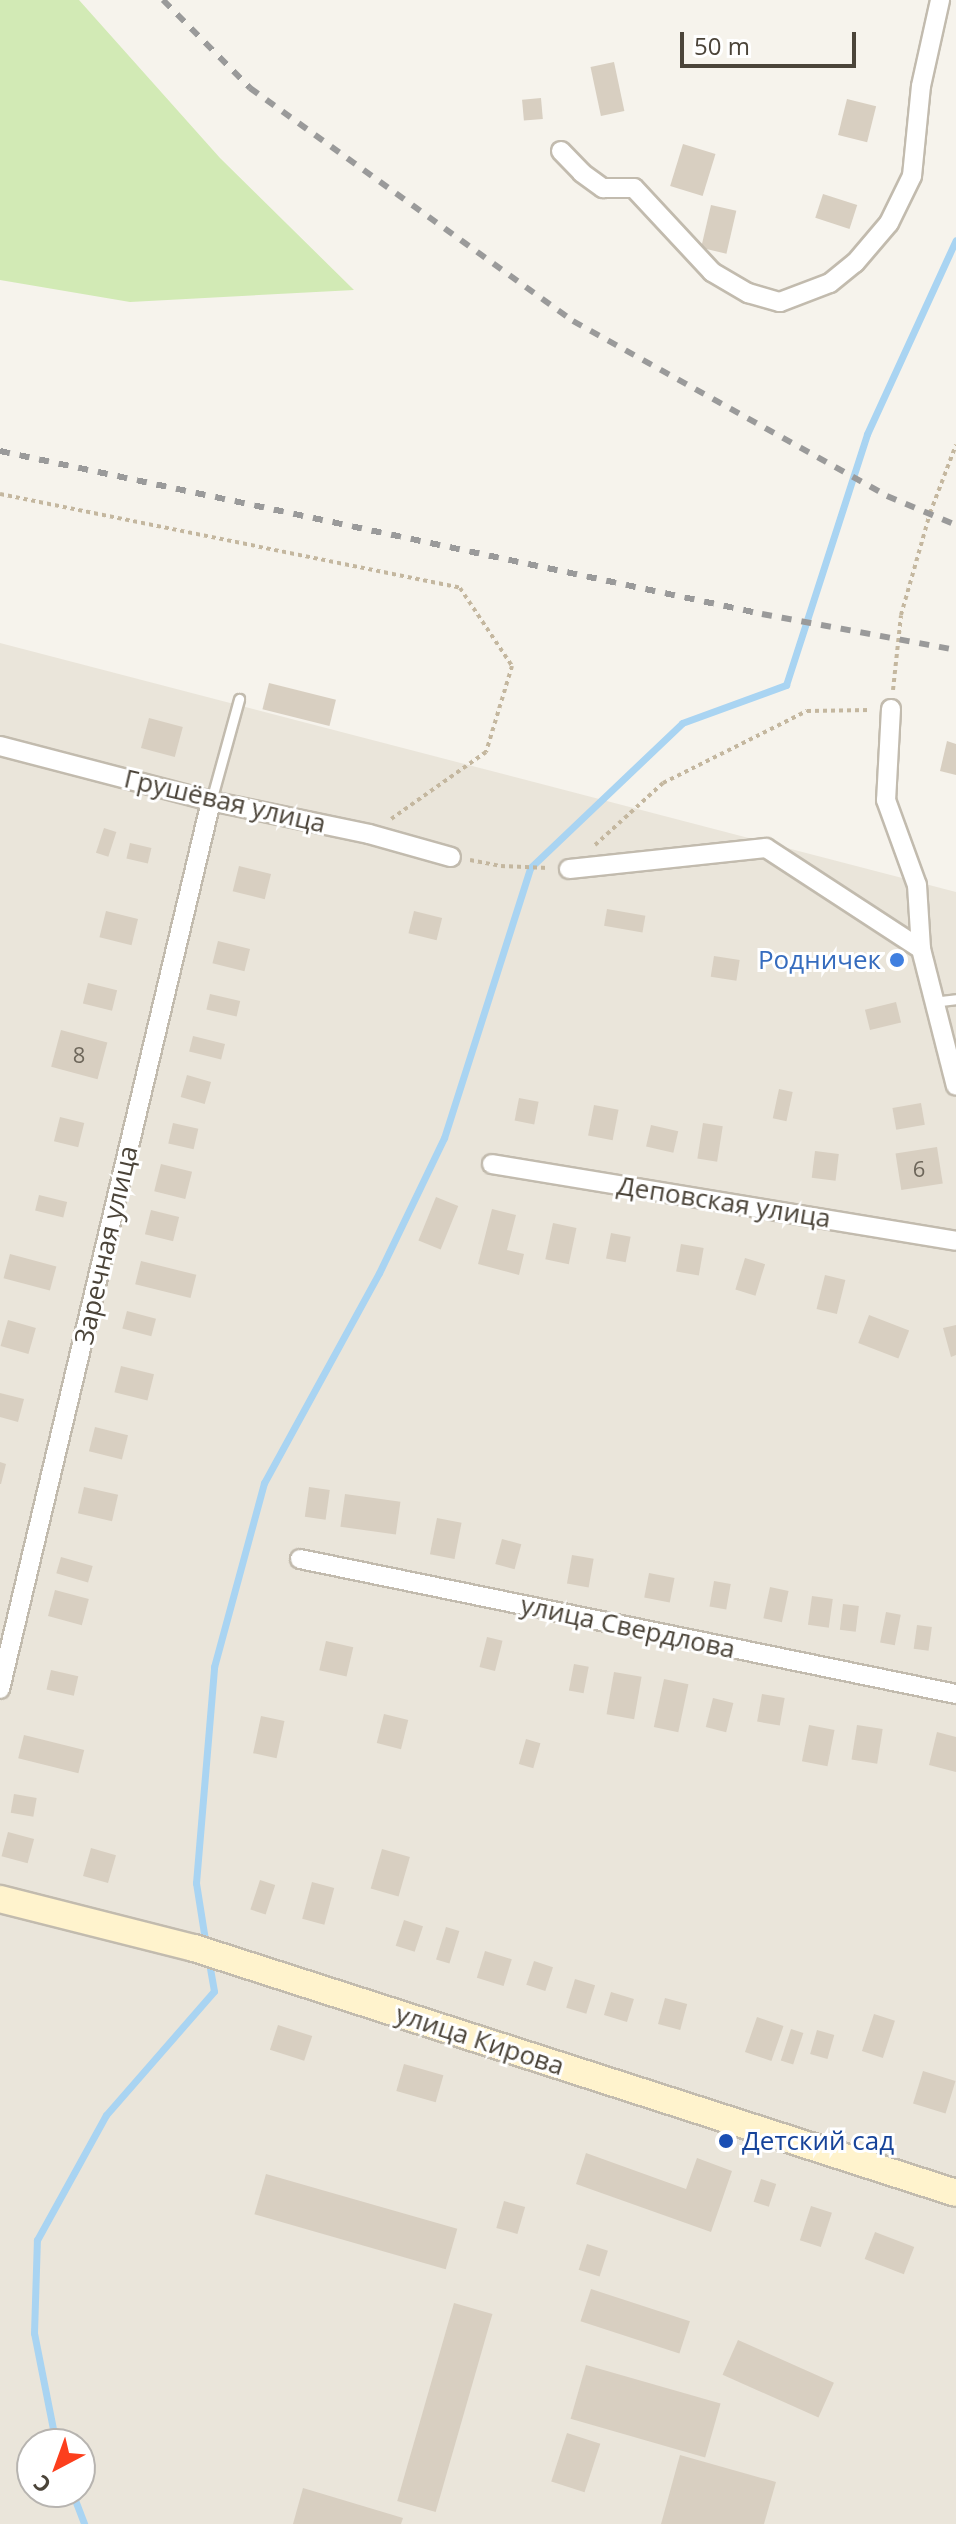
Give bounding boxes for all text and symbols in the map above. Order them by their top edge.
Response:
scale bar [684,16,860,66]
text: 50 m [694,29,750,62]
street label: Грушёвая улица [121,763,329,839]
place label: Родничек [758,944,881,976]
marker: Родничек [888,951,906,969]
house number: 8 [73,1042,85,1068]
street label: Заречная улица [68,1143,144,1347]
house number: 6 [913,1156,925,1182]
street label: Деповская улица [615,1170,833,1234]
street label: улица Свердлова [518,1589,738,1665]
street label: улица Кирова [392,1998,568,2082]
place label: Детский сад [742,2125,894,2157]
marker: Детский сад [717,2132,735,2150]
north arrow [16,2428,96,2508]
text: С [26,2469,57,2501]

